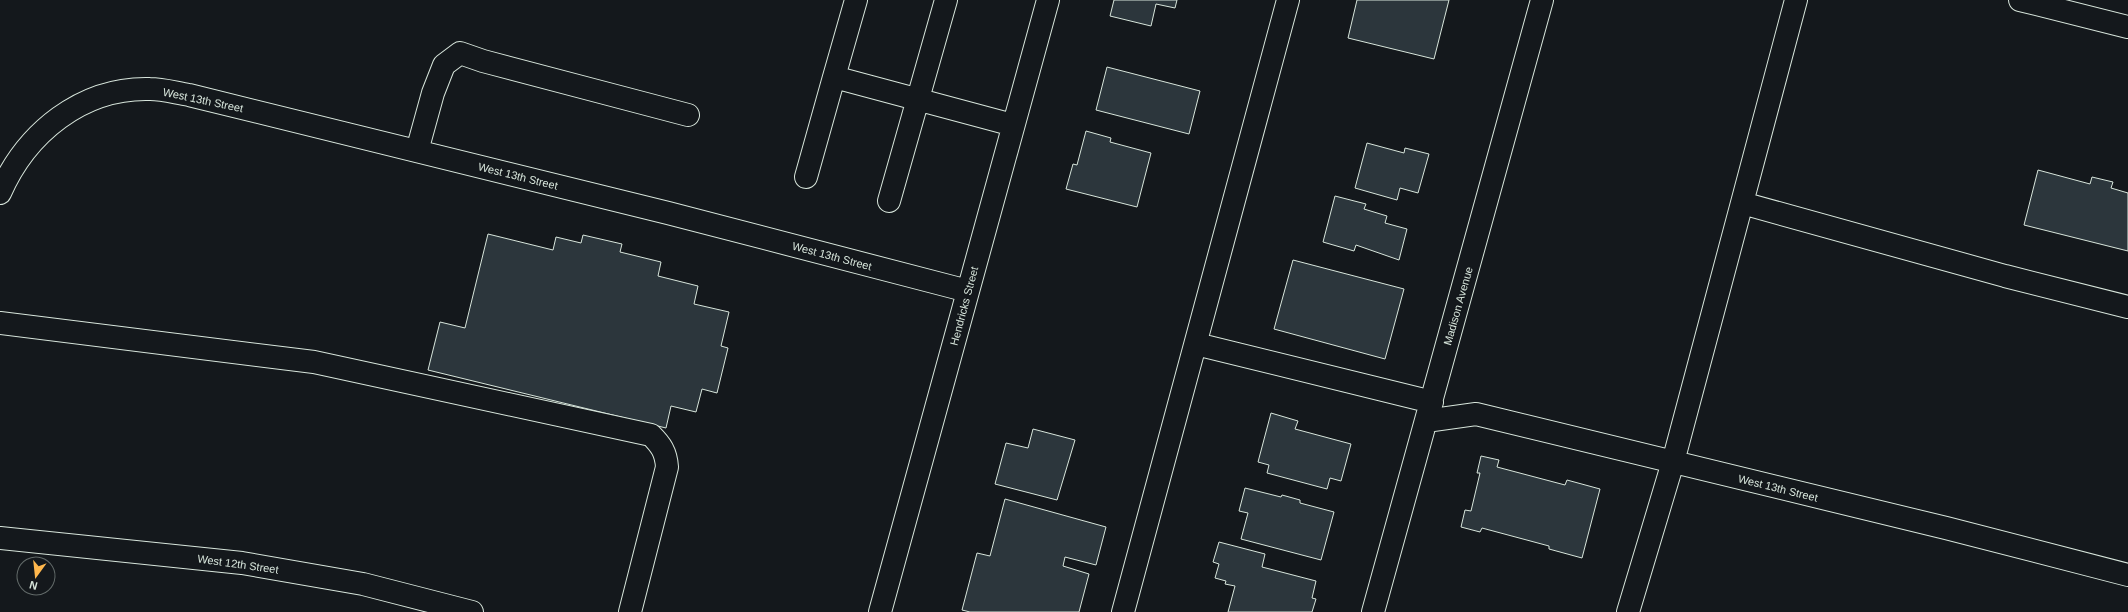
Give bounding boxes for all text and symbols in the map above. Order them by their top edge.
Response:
street label: West 13th Street [162,86,244,114]
street label: West 13th Street [477,160,559,192]
street label: West 13th Street [791,240,873,272]
street label: Hendricks Street [948,265,980,347]
street label: Madison Avenue [1441,265,1475,347]
street label: West 13th Street [1737,472,1819,504]
street label: West 12th Street [197,552,279,576]
north arrow [16,556,56,596]
text: N [28,579,39,592]

